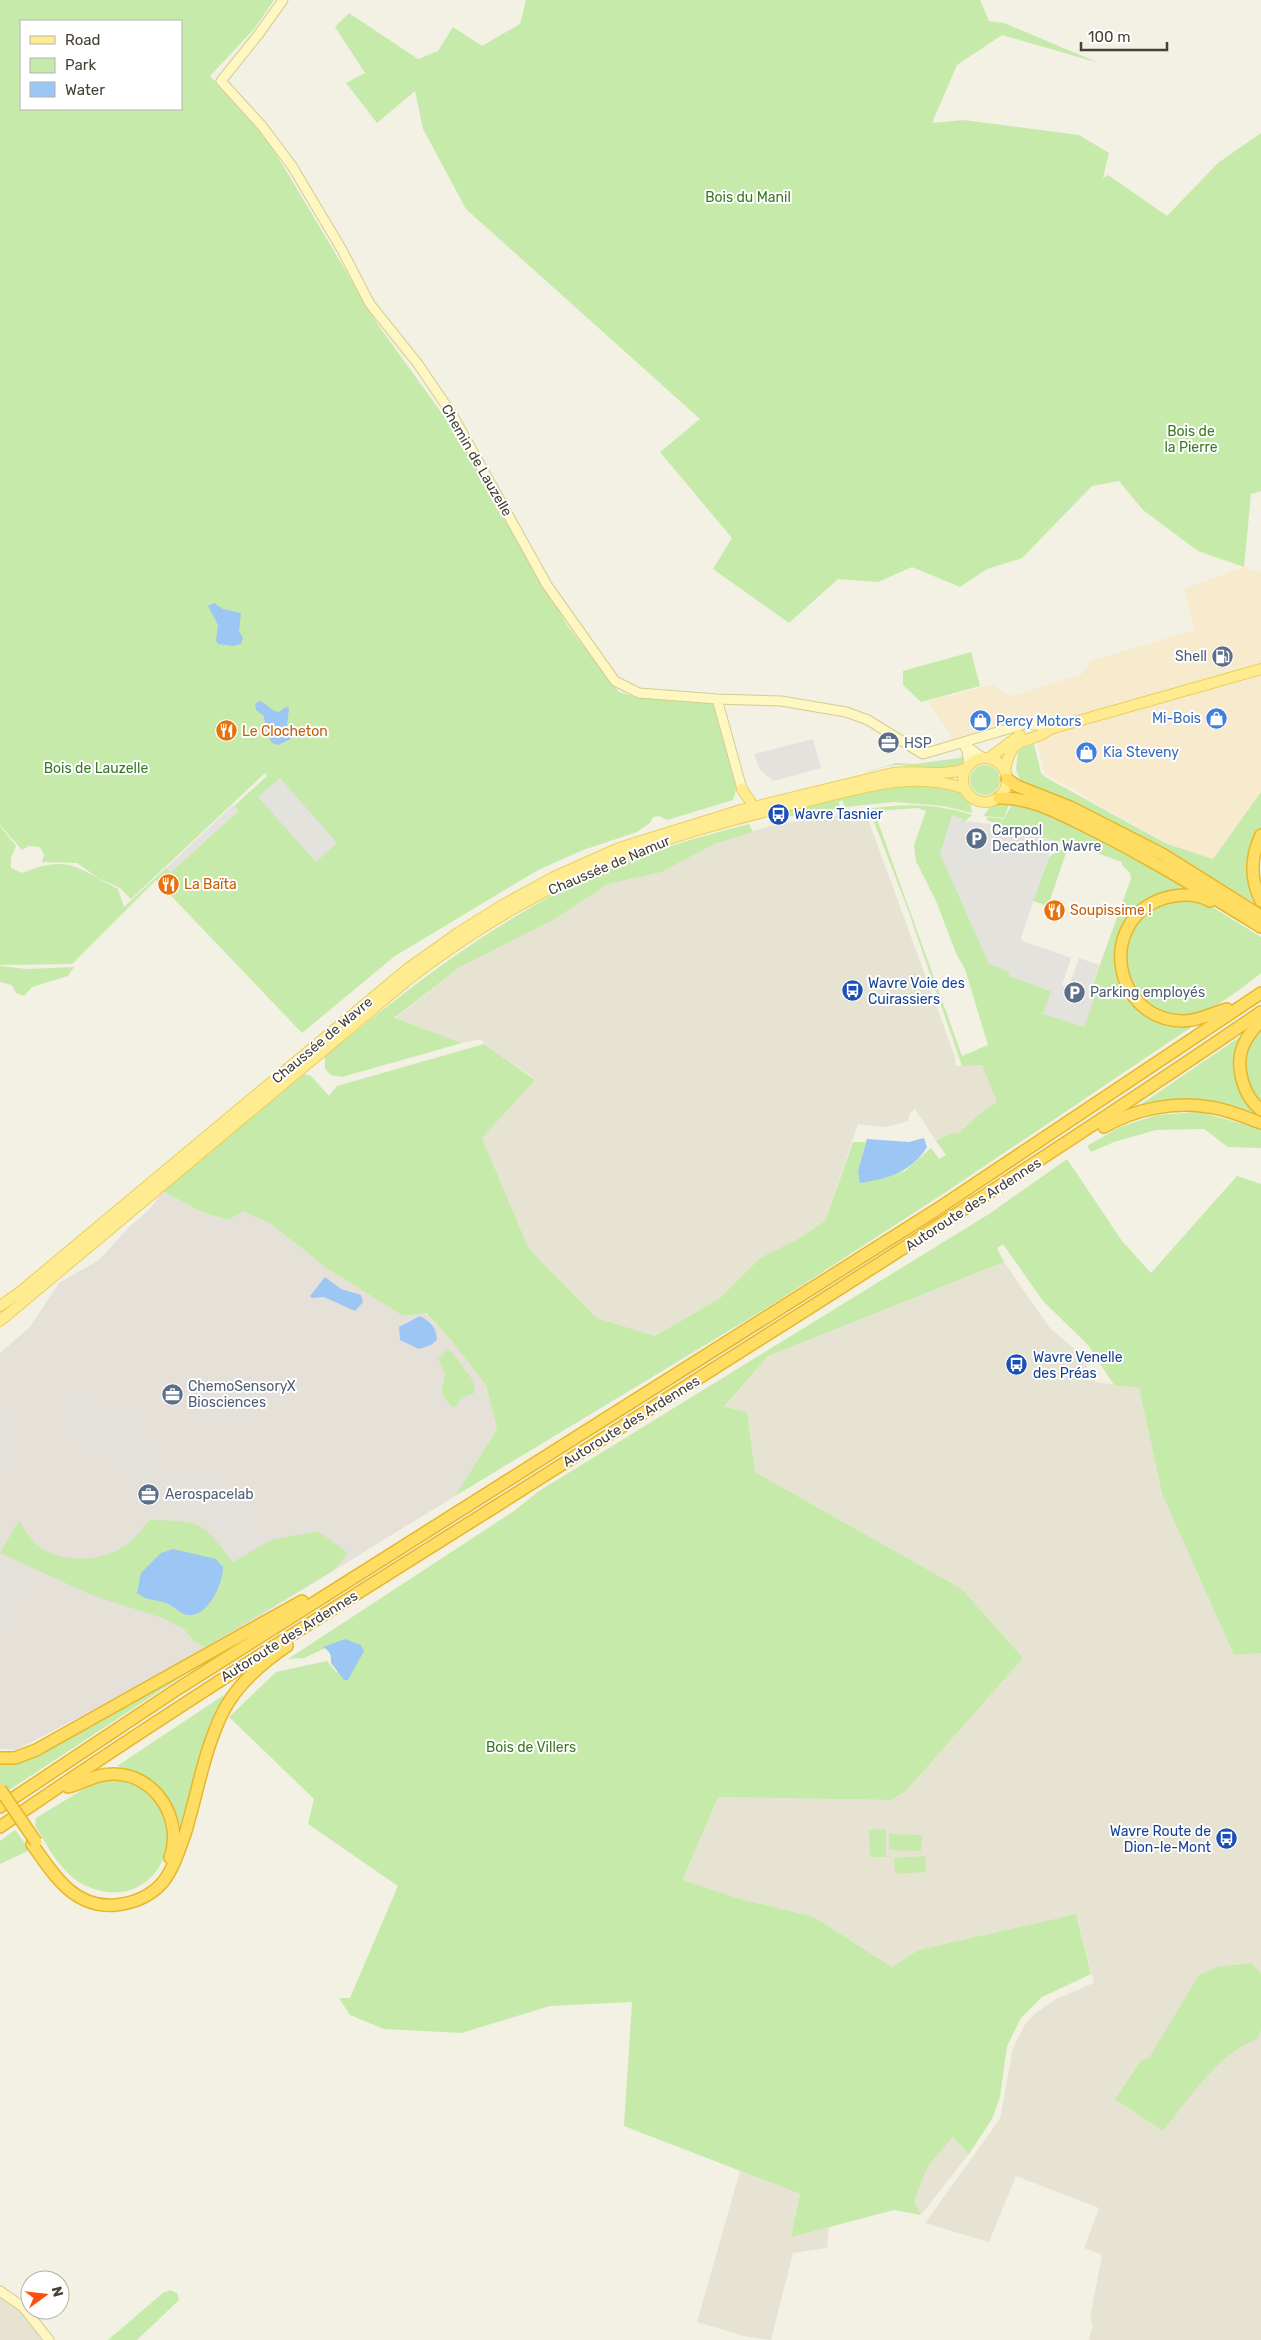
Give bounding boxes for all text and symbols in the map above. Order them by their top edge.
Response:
legend [20,20,182,110]
scale bar [1081,20,1167,52]
text: 100 m [1088,28,1130,46]
text: Road [65,31,101,49]
text: Park [65,56,96,74]
text: Water [65,81,105,99]
park label: Bois du Manil [705,189,791,206]
street label: Chemin de Lauzelle [438,401,516,519]
park label: Bois de la Pierre [1164,423,1218,456]
fuel station icon: Shell [1211,644,1235,668]
place label: Shell [1175,648,1207,665]
shop icon: Mi-Bois [1205,706,1229,730]
shop icon: Percy Motors [968,709,992,733]
place label: Mi-Bois [1152,710,1201,727]
place label: Percy Motors [996,713,1081,730]
restaurant icon: Le Clocheton [214,719,238,743]
place label: Le Clocheton [242,723,328,740]
office icon: HSP [876,731,900,755]
place label: HSP [904,735,932,752]
shop icon: Kia Steveny [1075,740,1099,764]
place label: Kia Steveny [1103,744,1179,761]
park label: Bois de Lauzelle [44,760,148,777]
bus stop icon: Wavre Tasnier [766,802,790,826]
place label: Wavre Tasnier [794,806,884,823]
place label: Carpool Decathlon Wavre [992,822,1101,855]
parking icon: Carpool Decathlon Wavre [964,826,988,850]
street label: Chaussée de Namur [546,832,673,899]
restaurant icon: La Baïta [156,872,180,896]
place label: La Baïta [184,876,237,893]
restaurant icon: Soupissime ! [1042,898,1066,922]
place label: Soupissime ! [1070,902,1152,919]
place label: Wavre Voie des Cuirassiers [868,975,965,1008]
bus stop icon: Wavre Voie des Cuirassiers [840,979,864,1003]
parking icon: Parking employés [1062,980,1086,1004]
place label: Parking employés [1090,984,1205,1001]
street label: Chaussée de Wavre [269,993,376,1087]
street label: Autoroute des Ardennes [902,1154,1044,1255]
place label: Wavre Venelle des Préas [1033,1349,1123,1382]
bus stop icon: Wavre Venelle des Préas [1005,1353,1029,1377]
street label: Autoroute des Ardennes [559,1372,703,1471]
place label: ChemoSensoryX Biosciences [188,1378,296,1411]
office icon: ChemoSensoryX Biosciences [160,1382,184,1406]
office icon: Aerospacelab [137,1482,161,1506]
place label: Aerospacelab [165,1486,254,1503]
street label: Autoroute des Ardennes [217,1587,361,1686]
park label: Bois de Villers [486,1739,576,1756]
place label: Wavre Route de Dion-le-Mont [1110,1823,1212,1856]
bus stop icon: Wavre Route de Dion-le-Mont [1215,1827,1239,1851]
north arrow [20,2270,70,2320]
text: N [48,2285,67,2299]

